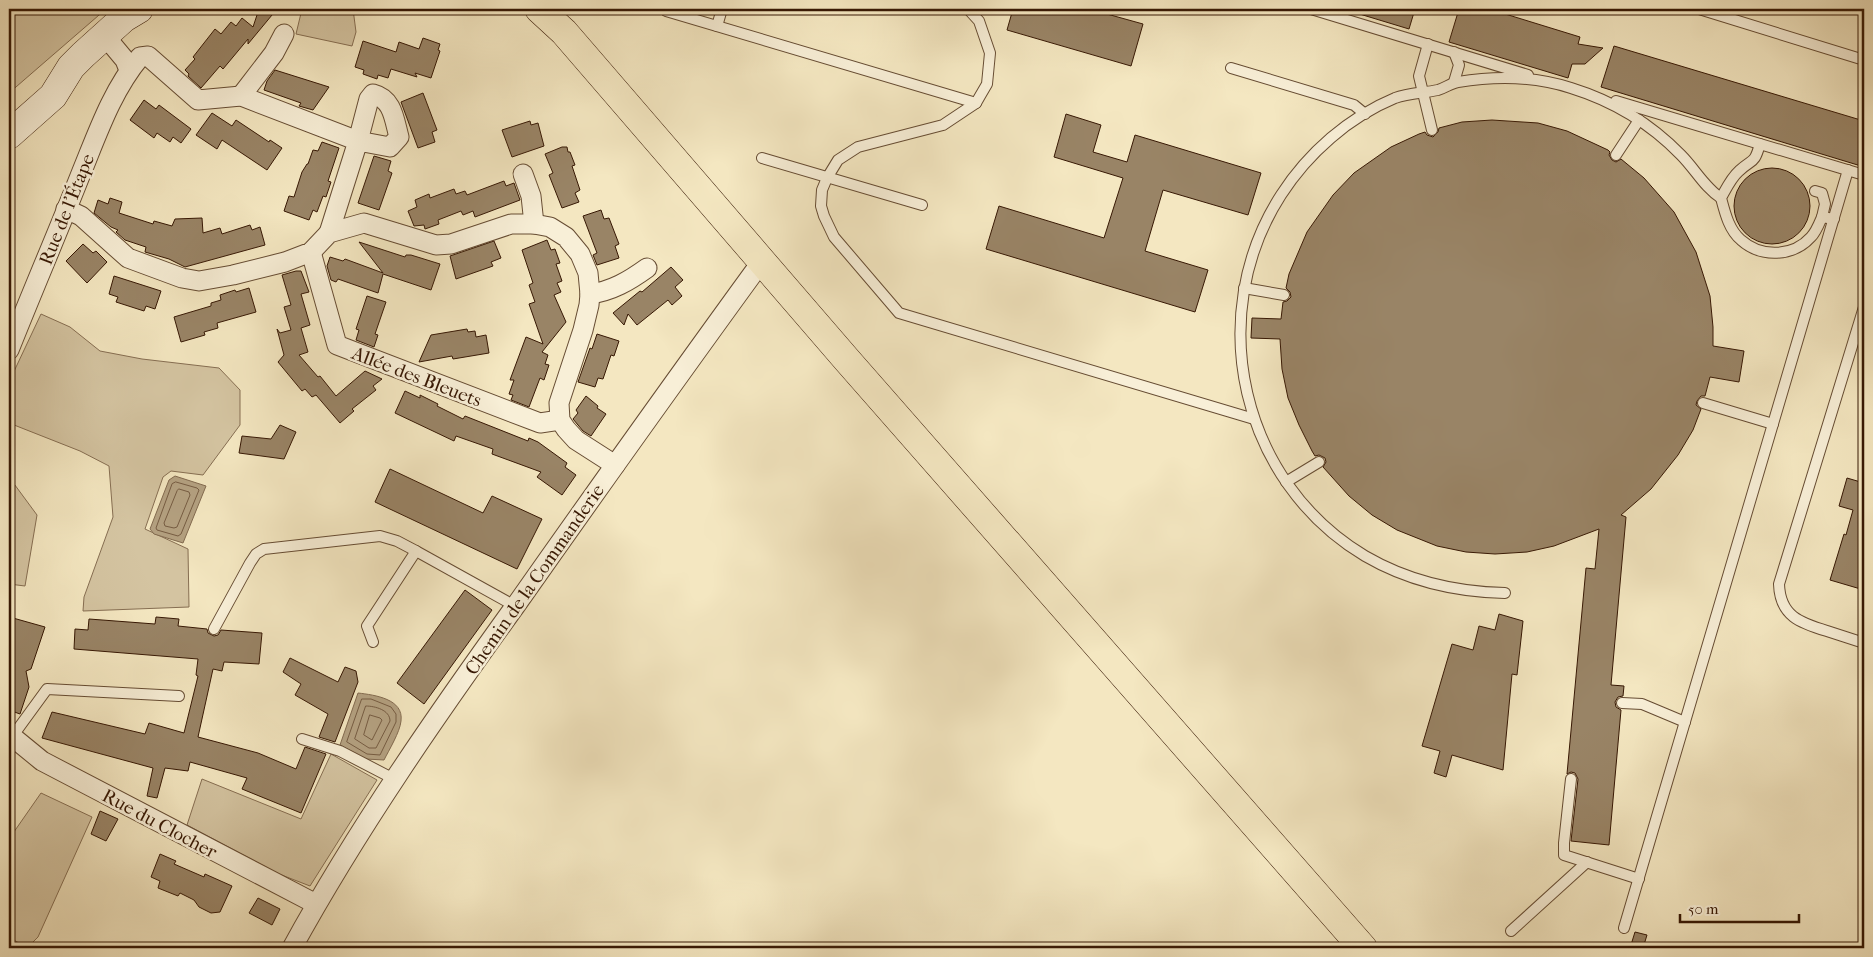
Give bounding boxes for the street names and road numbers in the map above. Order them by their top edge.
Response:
street label: Rue de l'Étape [35,151,99,268]
street label: Allée des Bleuets [348,342,485,412]
street label: Chemin de la Commanderie [461,480,609,679]
street label: Rue du Clocher [98,784,221,864]

